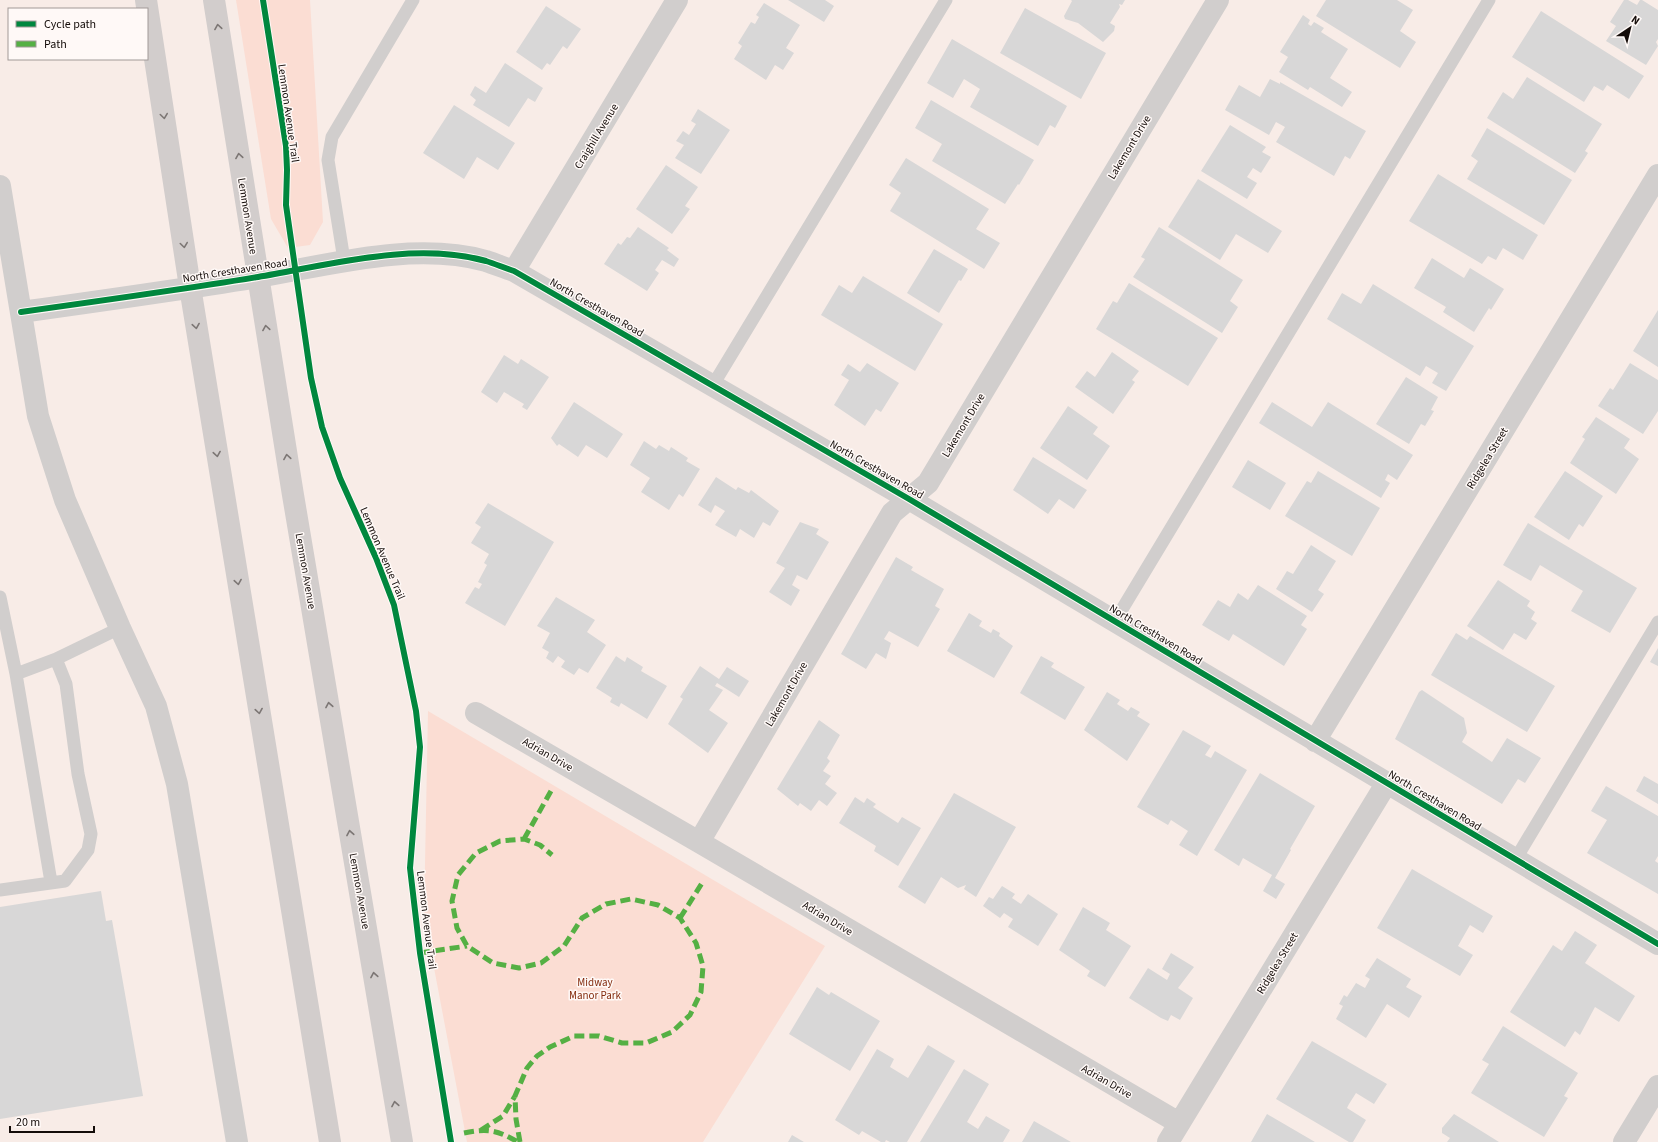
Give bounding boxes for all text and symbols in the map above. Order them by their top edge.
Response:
legend [8,8,148,60]
north arrow [1610,8,1650,48]
text: N [1628,12,1643,28]
text: Cycle path [44,16,96,33]
one-way arrow [214,24,223,30]
text: Path [44,36,67,53]
street label: Lemmon Avenue Trail [274,63,303,163]
street label: Craighill Avenue [571,100,622,172]
street label: Lakemont Drive [1104,112,1155,182]
one-way arrow [159,113,168,119]
one-way arrow [235,153,244,159]
street label: Lemmon Avenue [234,177,261,256]
one-way arrow [179,242,188,248]
street label: North Cresthaven Road [181,255,289,286]
street label: North Cresthaven Road [547,274,647,340]
one-way arrow [191,323,200,329]
one-way arrow [262,325,271,331]
street label: Lakemont Drive [938,390,989,460]
street label: Ridgelea Street [1463,424,1512,492]
street label: North Cresthaven Road [827,436,927,502]
one-way arrow [212,451,221,457]
one-way arrow [283,454,292,460]
street label: Lemmon Avenue Trail [356,505,409,602]
street label: Lemmon Avenue [291,532,320,611]
one-way arrow [234,579,242,585]
street label: North Cresthaven Road [1106,601,1205,668]
street label: Lakemont Drive [762,659,811,729]
one-way arrow [325,702,333,708]
one-way arrow [255,708,263,714]
street label: Adrian Drive [520,734,576,775]
street label: North Cresthaven Road [1385,767,1484,834]
one-way arrow [346,830,355,836]
street label: Lemmon Avenue [345,852,374,931]
street label: Lemmon Avenue Trail [413,870,440,970]
street label: Adrian Drive [800,898,856,940]
street label: Ridgelea Street [1253,929,1302,997]
one-way arrow [370,972,379,978]
park label: Midway Manor Park [569,975,622,1003]
street label: Adrian Drive [1079,1061,1135,1102]
one-way arrow [391,1100,400,1107]
scale bar [10,1108,94,1134]
text: 20 m [16,1114,40,1131]

